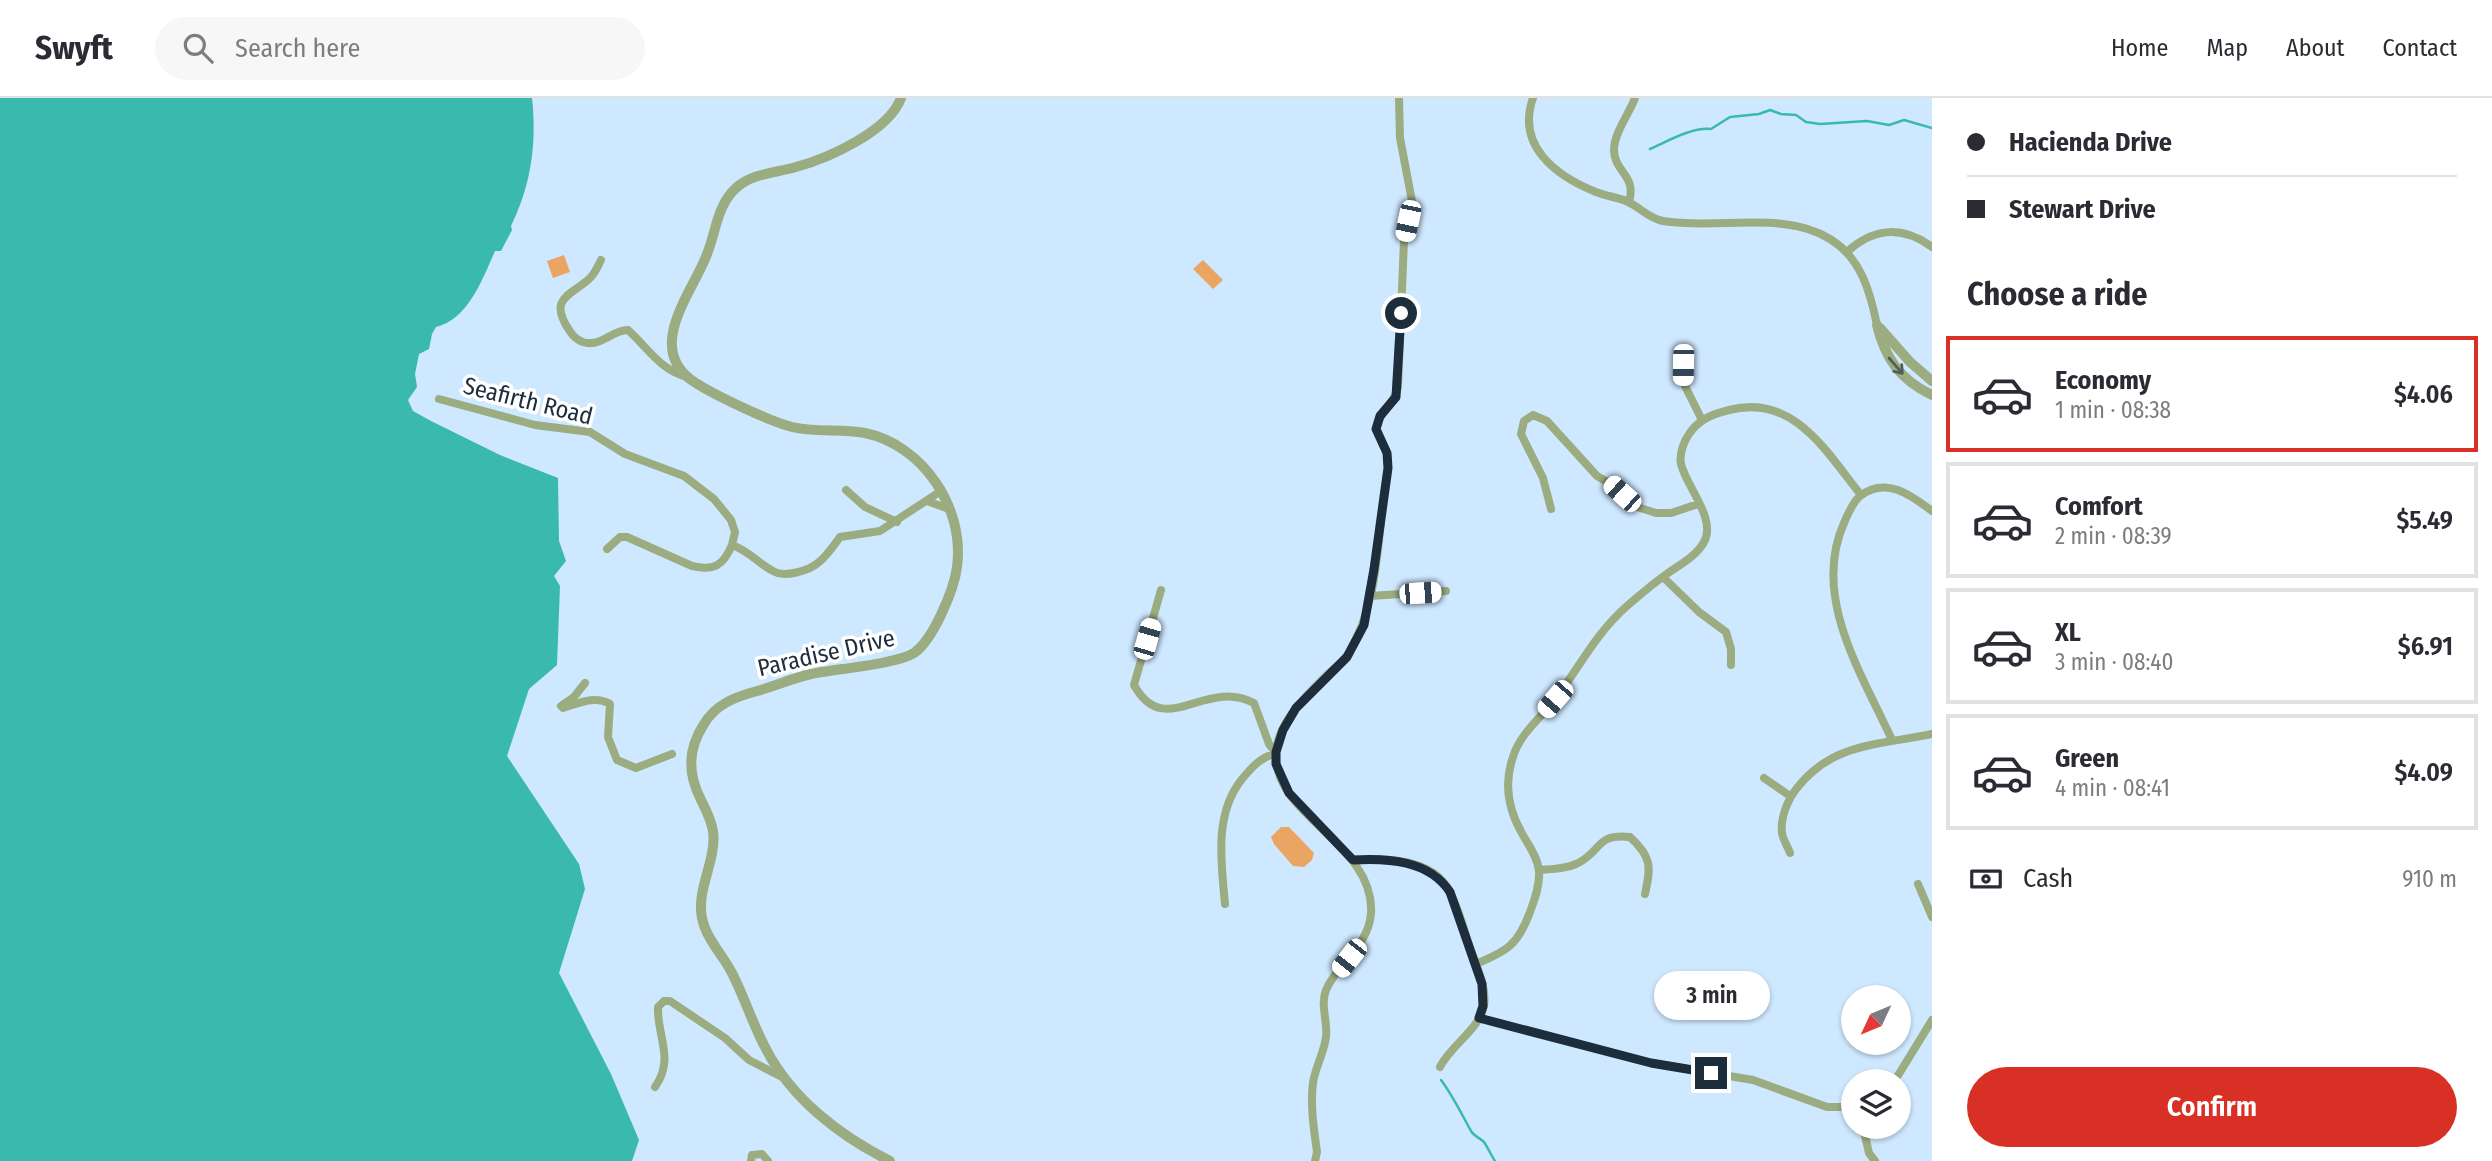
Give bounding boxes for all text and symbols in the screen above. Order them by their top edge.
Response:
search box [155,17,645,80]
text: Swyft [35,28,113,68]
icon: search [179,29,217,67]
text: Search here [235,33,360,64]
text: Home [2111,34,2168,62]
text: Map [2206,34,2248,62]
text: About [2286,34,2344,62]
text: Contact [2382,34,2457,62]
text: Hacienda Drive [2009,127,2172,158]
text: Stewart Drive [2009,194,2156,225]
car [1394,198,1423,244]
text: Choose a ride [1967,275,2148,313]
route start [1385,297,1417,329]
car [1673,344,1694,386]
one-way arrow [1888,357,1904,375]
icon: car [1971,363,2034,426]
text: Economy [2055,365,2151,396]
street label: Seafirth Road [461,371,595,431]
text: $4.06 [2394,379,2453,410]
text: 1 min · 08:38 [2055,396,2171,424]
car [1600,472,1645,516]
icon: car [1971,489,2034,552]
text: Comfort [2055,491,2143,522]
text: $5.49 [2396,505,2453,536]
text: 2 min · 08:39 [2055,522,2172,550]
car [1399,581,1442,605]
icon: car [1971,615,2034,678]
car [1132,616,1163,662]
text: XL [2055,617,2081,648]
street label: Paradise Drive [755,624,897,682]
text: $6.91 [2398,631,2453,662]
text: 3 min · 08:40 [2055,648,2173,676]
car [1534,676,1577,722]
icon: car [1971,741,2034,804]
text: Green [2055,743,2119,774]
text: $4.09 [2394,757,2453,788]
text: 4 min · 08:41 [2055,774,2170,802]
icon: cash [1967,860,2005,898]
text: Cash [2023,863,2073,894]
text: 910 m [2402,865,2457,893]
car [1328,935,1371,981]
callout: 3 min [1653,972,1769,1020]
text: 3 min [1686,981,1738,1009]
north arrow [1841,985,1911,1055]
map controls [1841,985,1911,1139]
route end [1695,1057,1727,1089]
button: Confirm [1967,1067,2457,1147]
button: layers [1841,1069,1911,1139]

